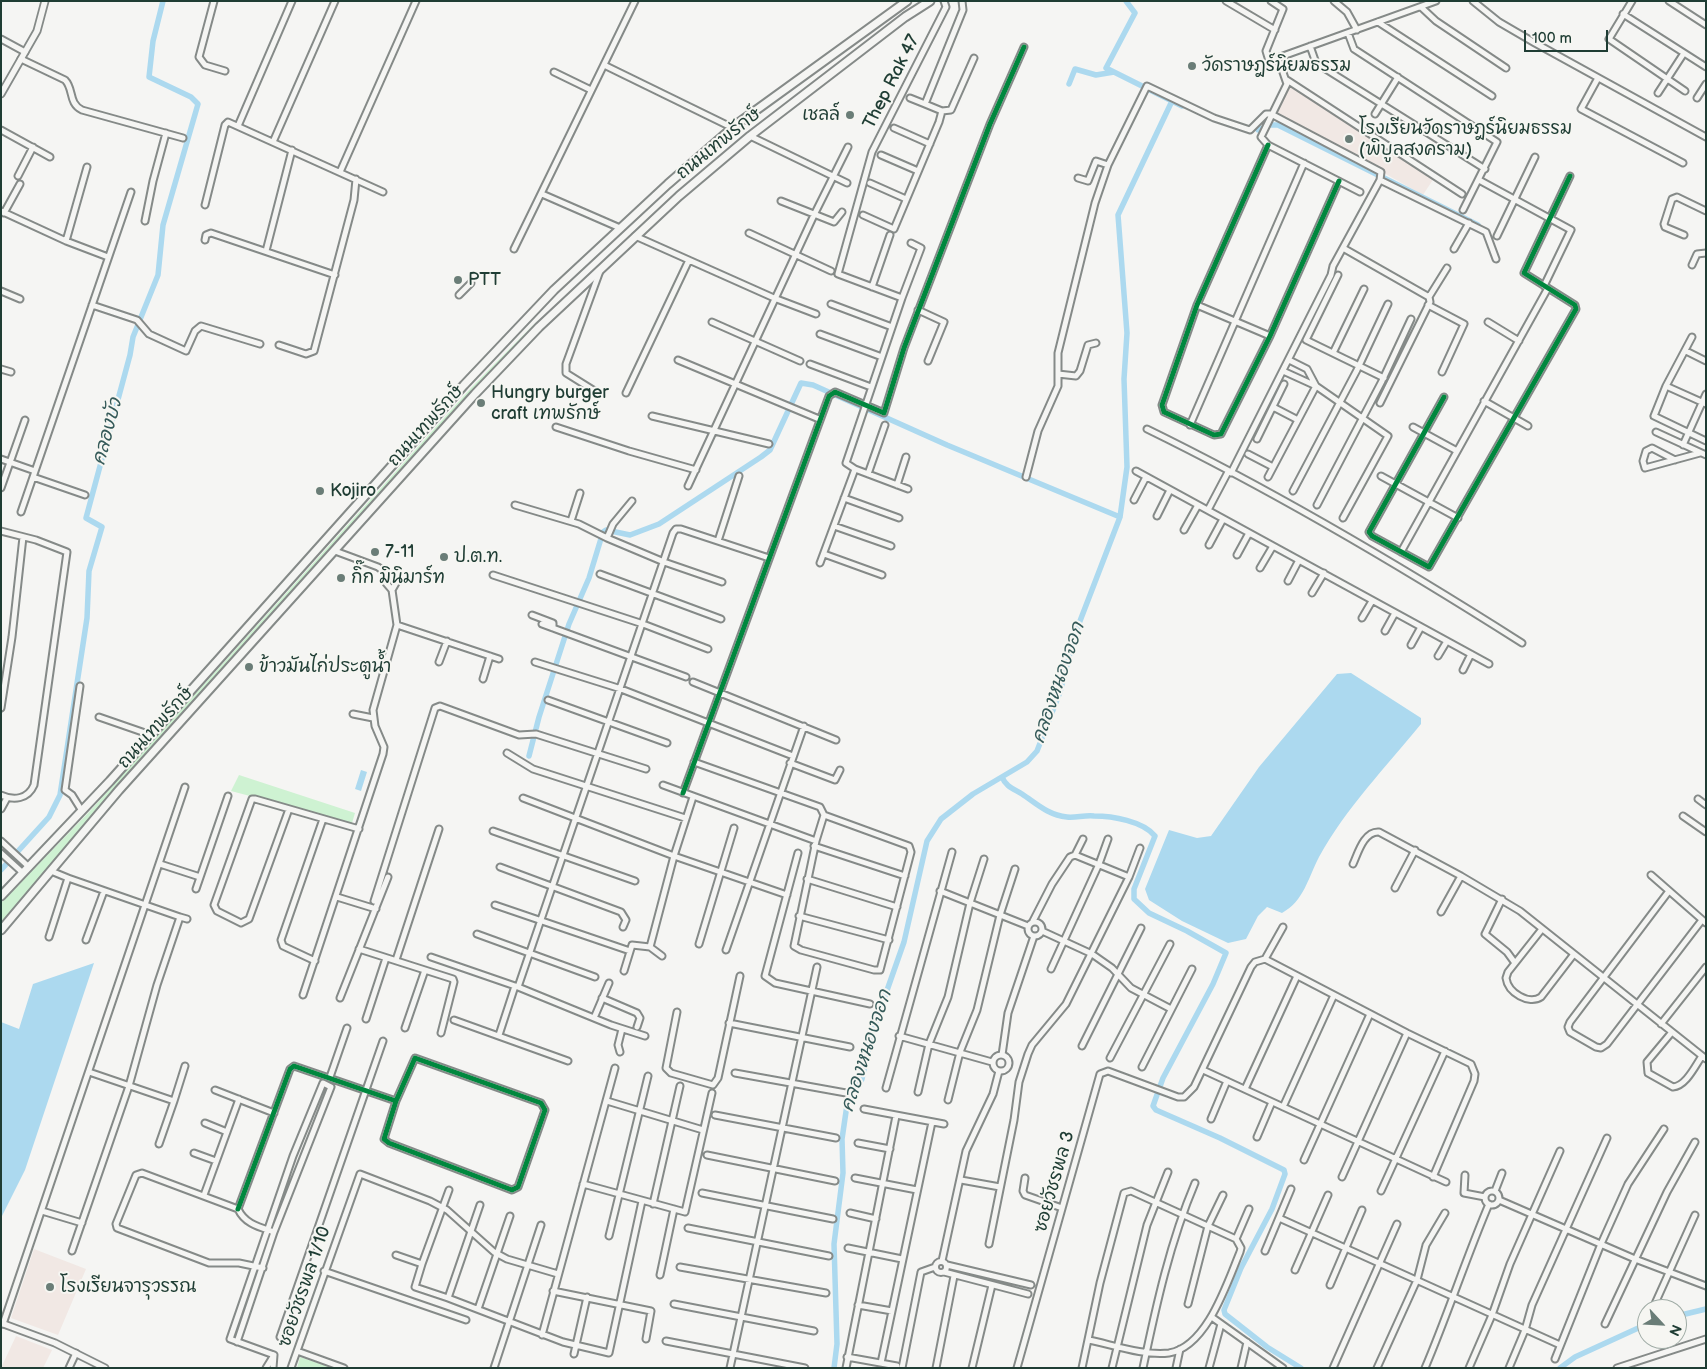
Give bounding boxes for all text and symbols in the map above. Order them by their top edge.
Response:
scale bar [1527,20,1611,52]
text: 100 m [1532,29,1572,48]
street label: Thep Rak 47 [859,31,925,133]
place label: วัดราษฎร์นิยมธรรม [1202,55,1351,77]
marker: วัดราษฎร์นิยมธรรม [1186,60,1198,72]
street label: ถนนเทพรักษ์ [672,103,766,185]
place label: เชลล์ [802,104,840,126]
marker: เชลล์ [844,109,856,121]
place label: โรงเรียนวัดราษฎร์นิยมธรรม (พิบูลสงคราม) [1359,118,1572,160]
marker: โรงเรียนวัดราษฎร์นิยมธรรม (พิบูลสงคราม) [1343,133,1355,145]
place label: PTT [468,269,501,291]
marker: PTT [452,274,464,286]
street label: ถนนเทพรักษ์ [384,381,468,471]
place label: Hungry burger craft เทพรักษ์ [491,382,609,424]
water label: คลองบัว [88,396,128,468]
marker: Hungry burger craft เทพรักษ์ [475,397,487,409]
place label: Kojiro [330,480,376,502]
marker: Kojiro [314,485,326,497]
place label: 7-11 [385,541,414,563]
marker: 7-11 [369,546,381,558]
place label: ป.ต.ท. [454,546,502,568]
marker: ป.ต.ท. [438,551,450,563]
place label: กิ๊ก มินิมาร์ท [351,567,445,589]
marker: กิ๊ก มินิมาร์ท [335,572,347,584]
water label: คลองหนองจอก [1028,619,1090,747]
place label: ข้าวมันไก่ประตูน้ำ [259,656,391,678]
marker: ข้าวมันไก่ประตูน้ำ [243,661,255,673]
street label: ถนนเทพรักษ์ [114,683,198,773]
water label: คลองหนองจอก [837,987,897,1115]
street label: ซอยวัชรพล 3 [1030,1129,1080,1235]
street label: ซอยวัชรพล 1/10 [274,1224,336,1350]
place label: โรงเรียนจารุวรรณ [60,1276,196,1298]
marker: โรงเรียนจารุวรรณ [44,1281,56,1293]
north arrow [1637,1299,1687,1349]
text: N [1665,1322,1685,1338]

